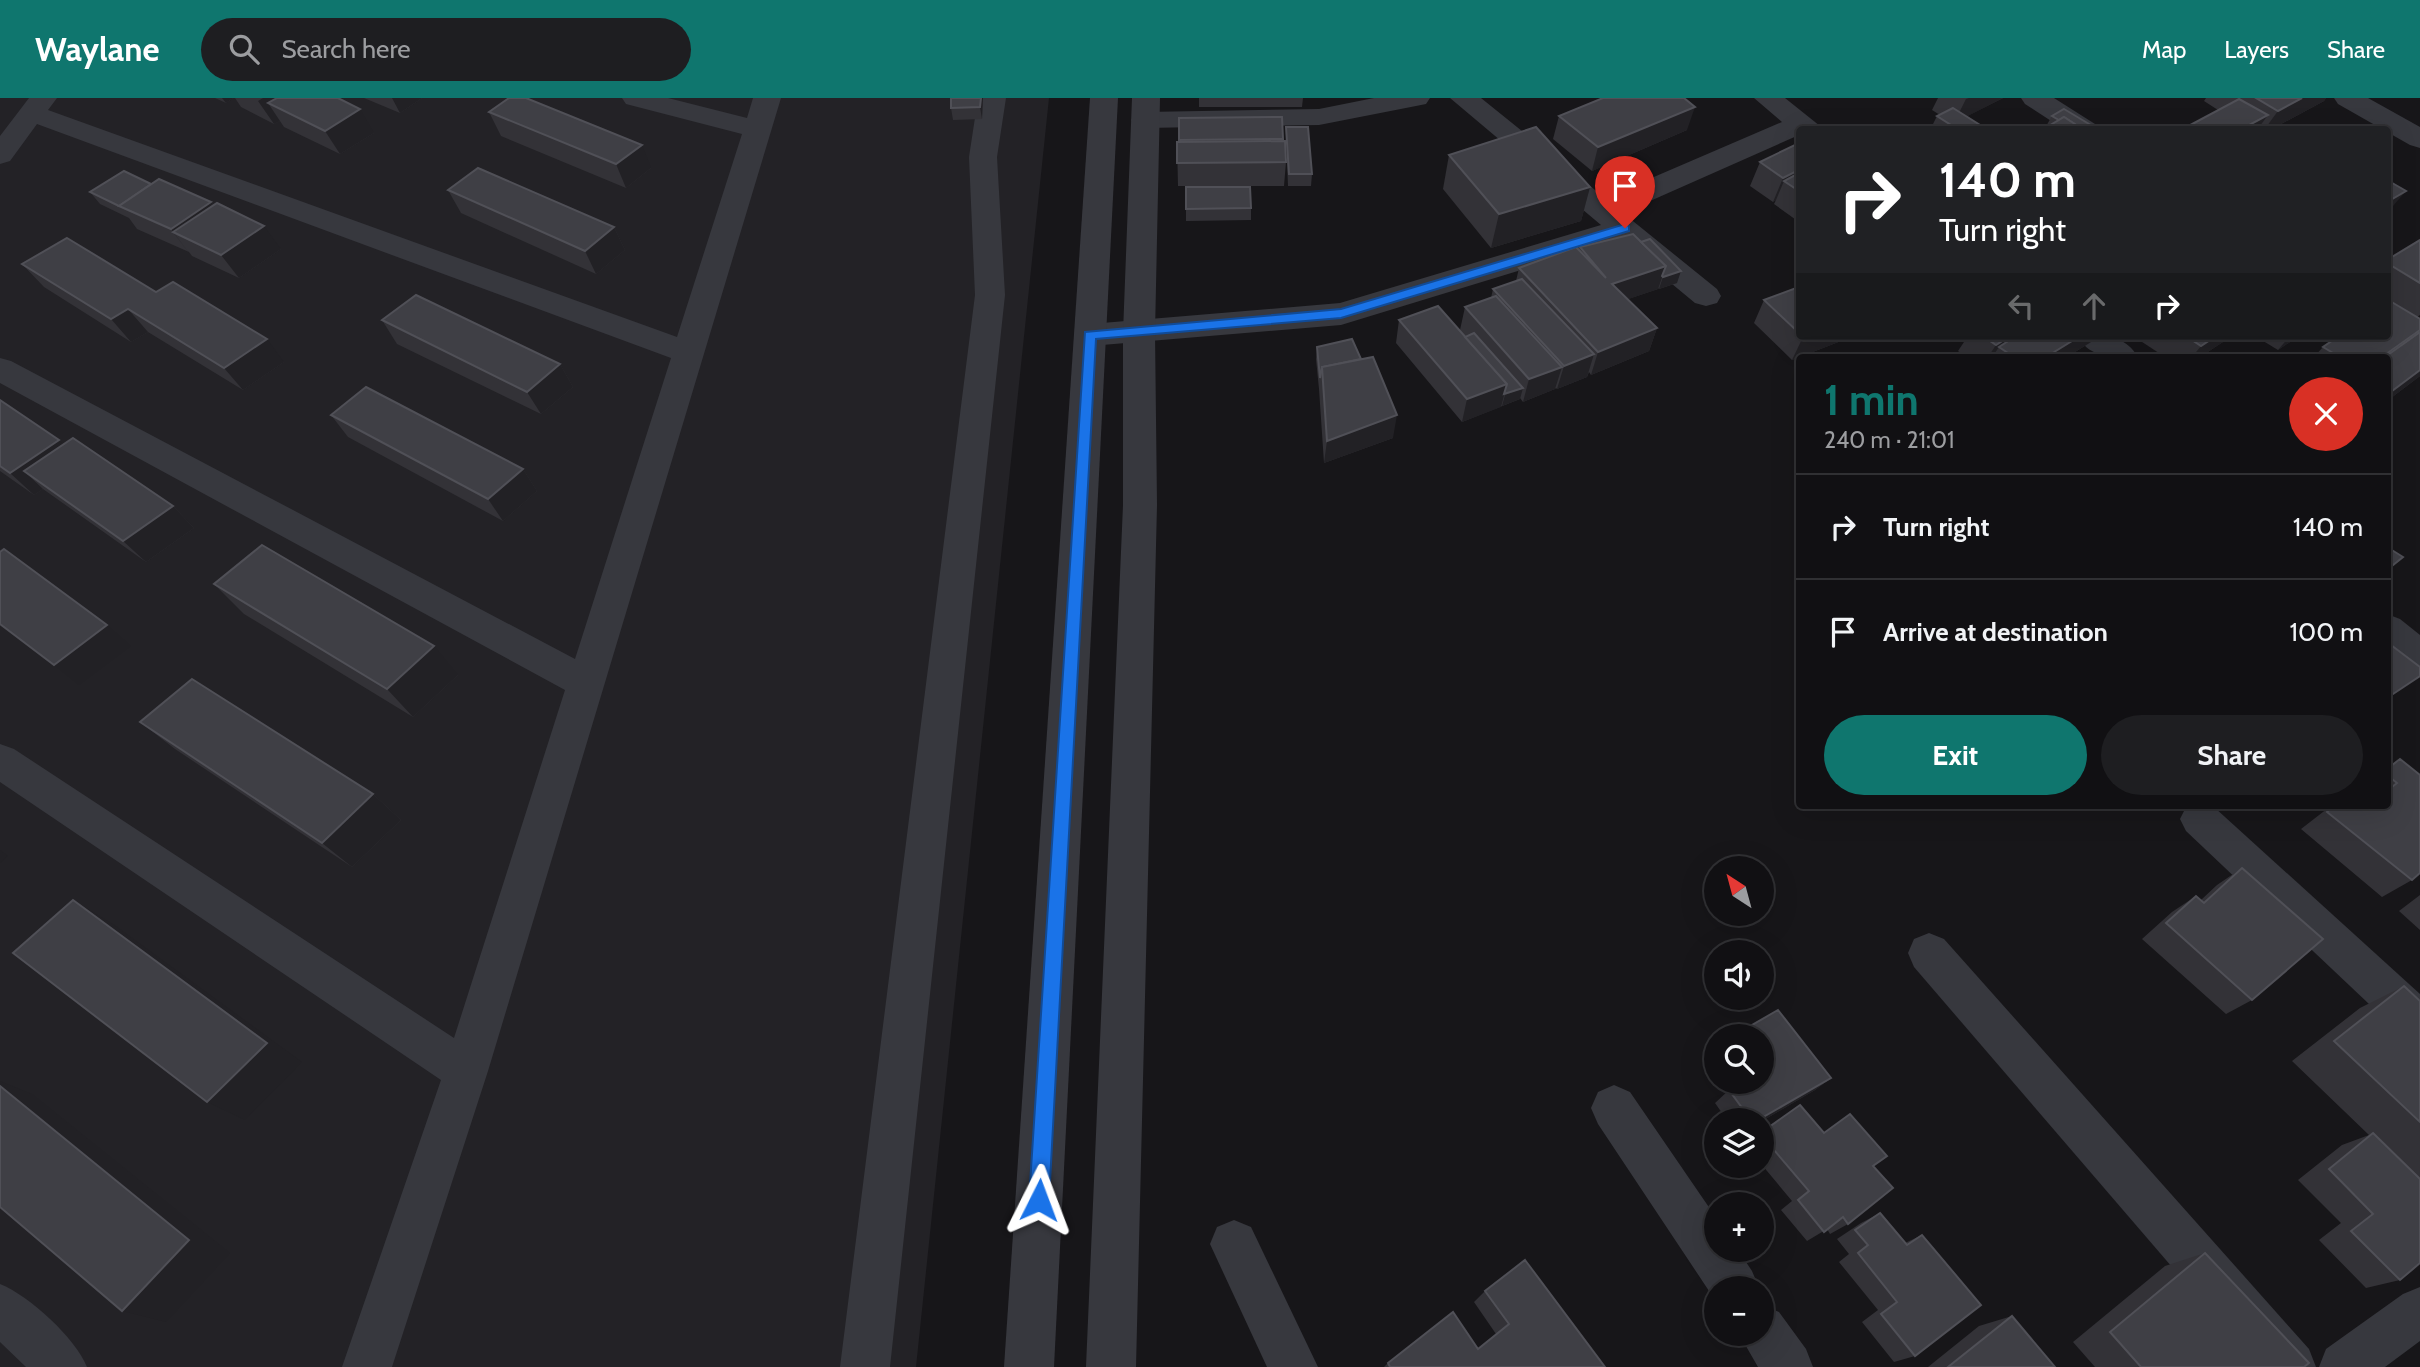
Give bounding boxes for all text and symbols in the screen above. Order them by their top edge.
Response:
search box [201,18,691,81]
text: Waylane [35,29,159,69]
icon: search [225,30,263,68]
text: Search here [281,33,411,65]
text: Map [2142,35,2186,64]
text: Layers [2224,35,2289,64]
text: Share [2327,35,2385,64]
text: 140 m [1939,150,2076,209]
icon: right [1824,154,1915,245]
pin [1595,156,1655,228]
icon: arrive [1606,167,1644,205]
text: Turn right [1939,210,2066,249]
icon: left [2002,287,2040,325]
icon: ahead [2075,287,2113,325]
icon: right [2148,287,2186,325]
text: 1 min [1824,374,1919,426]
button: close [2289,377,2363,451]
text: 240 m · 21:01 [1824,426,1954,454]
icon: right [1824,508,1862,546]
text: Turn right [1883,511,1989,543]
text: 140 m [2293,511,2363,543]
icon: arrive [1824,613,1862,651]
text: Arrive at destination [1883,616,2108,648]
text: 100 m [2290,616,2363,648]
button: Exit [1824,715,2087,795]
button: Share [2101,715,2363,795]
north arrow [1704,856,1774,926]
map controls [1704,856,1774,1346]
button: sound [1704,940,1774,1010]
button: search [1704,1024,1774,1094]
button: layers [1704,1108,1774,1178]
position arrow [1002,1163,1076,1237]
button: + [1704,1192,1774,1262]
button: − [1704,1276,1774,1346]

